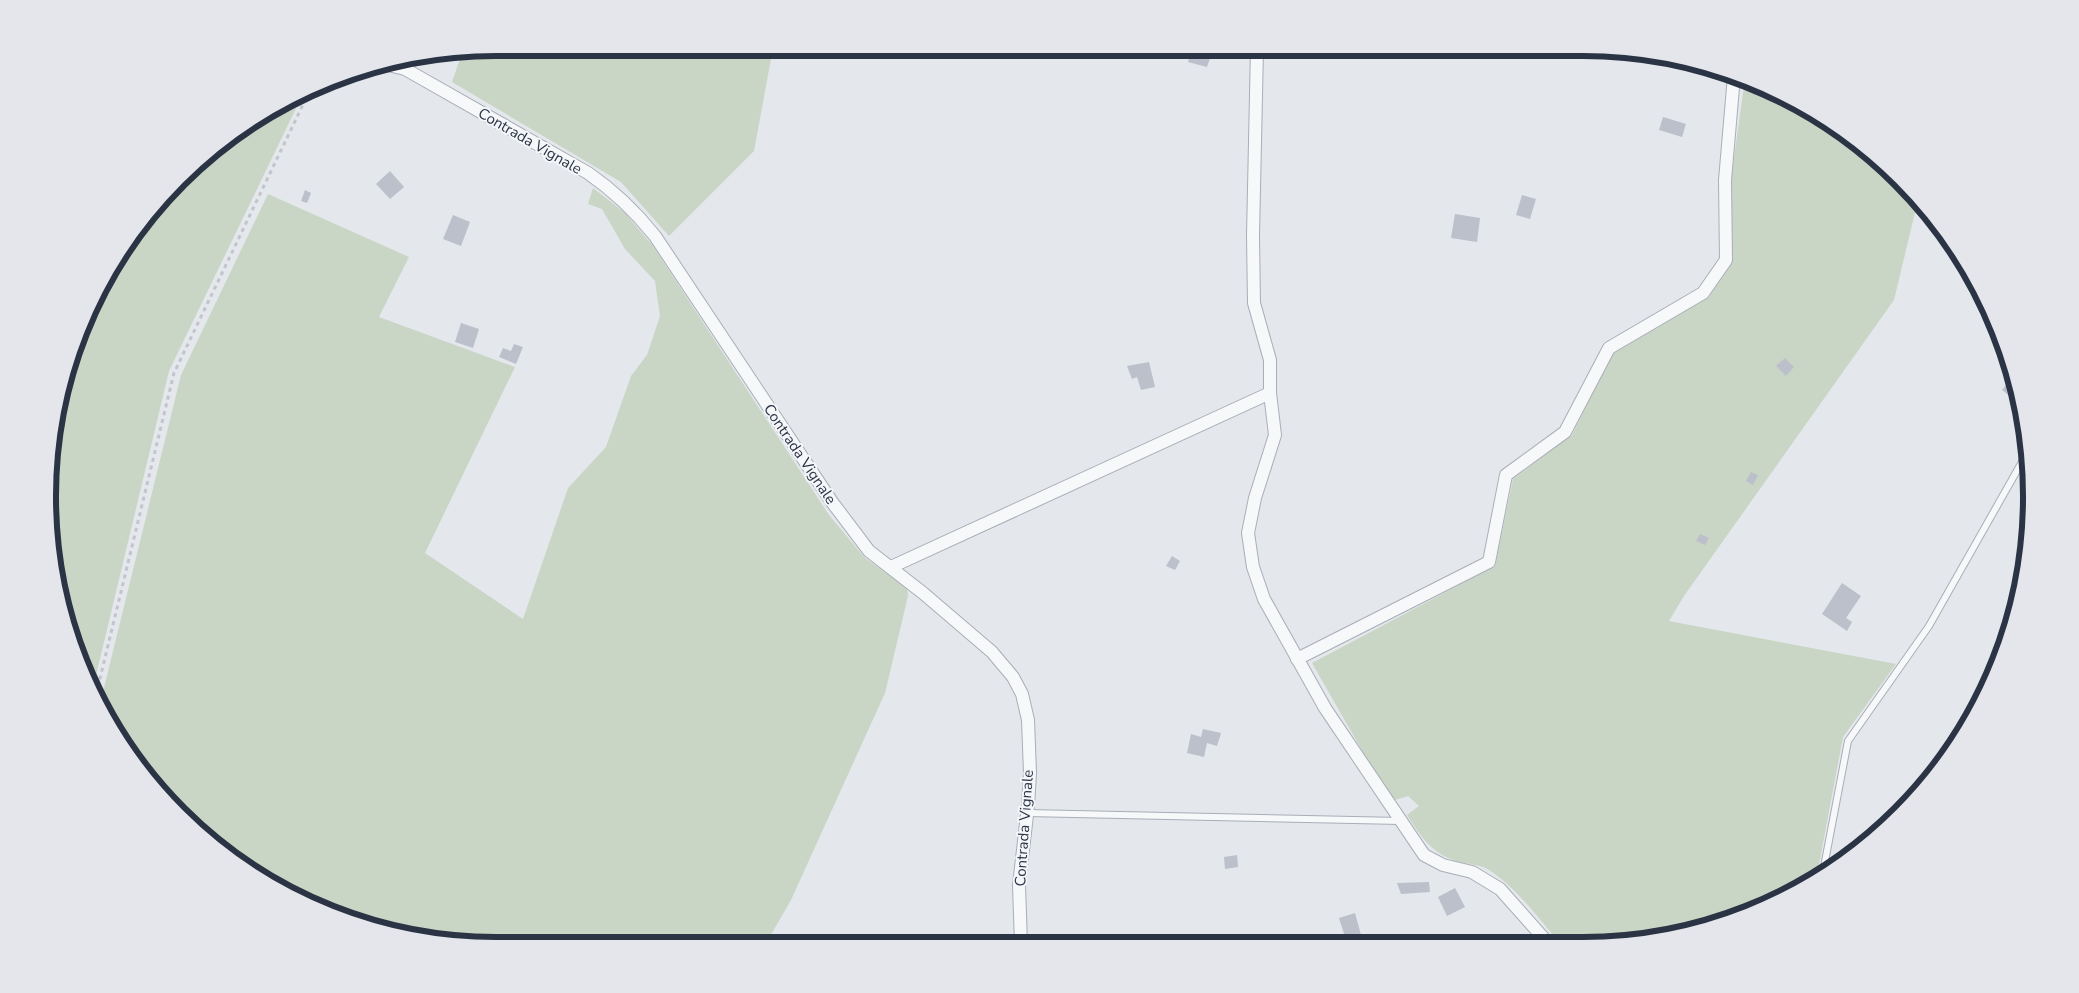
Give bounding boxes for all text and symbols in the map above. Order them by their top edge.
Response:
street label: Contrada Vignale [474,103,586,179]
street label: Contrada Vignale [759,400,841,508]
street label: Contrada Vignale [1010,769,1038,887]

